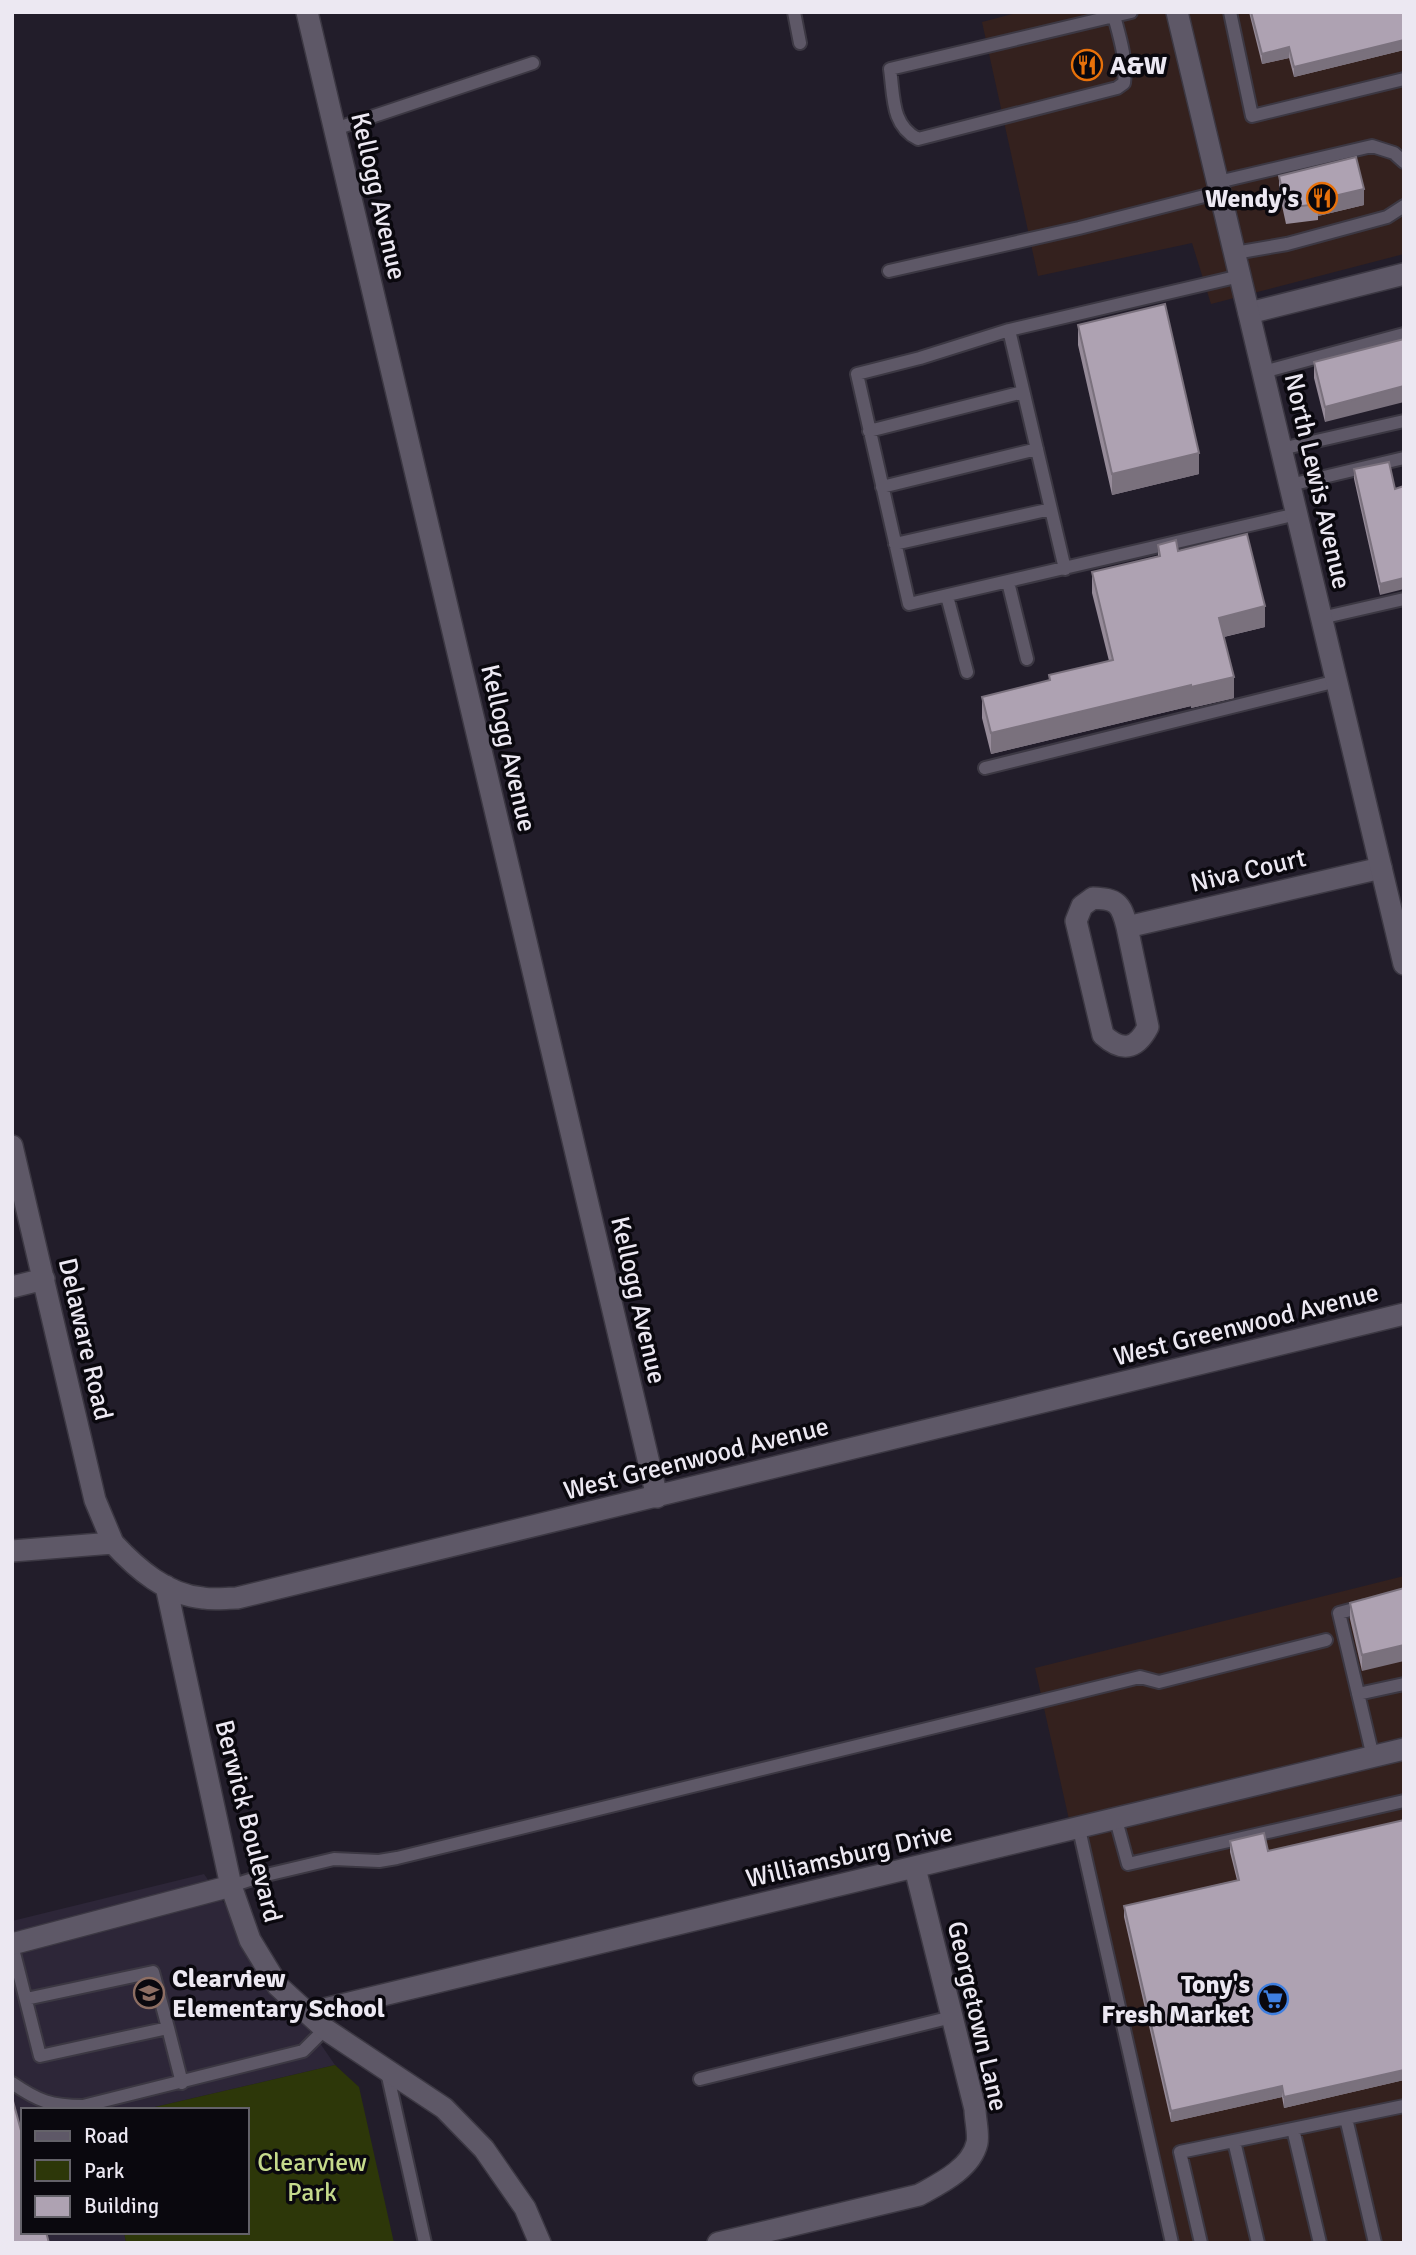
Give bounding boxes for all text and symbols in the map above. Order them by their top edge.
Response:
restaurant icon: A&W [1070,48,1104,82]
place label: A&W [1110,50,1167,82]
street label: Kellogg Avenue [343,109,413,283]
restaurant icon: Wendy's [1305,181,1339,215]
place label: Wendy's [1205,183,1299,215]
street label: North Lewis Avenue [1277,370,1357,592]
street label: Kellogg Avenue [473,661,543,835]
street label: Niva Court [1187,842,1309,900]
street label: Kellogg Avenue [603,1213,673,1387]
street label: Delaware Road [51,1255,119,1423]
street label: West Greenwood Avenue [1110,1277,1382,1373]
street label: West Greenwood Avenue [560,1411,832,1507]
street label: Berwick Boulevard [207,1717,289,1926]
street label: Williamsburg Drive [743,1817,956,1895]
street label: Georgetown Lane [940,1918,1014,2114]
place label: Clearview Elementary School [172,1963,385,2025]
place label: Tony's Fresh Market [1101,1969,1250,2031]
school or university icon: Clearview Elementary School [132,1976,166,2010]
supermarket icon: Tony's Fresh Market [1256,1982,1290,2016]
legend [21,2108,248,2234]
text: Road [84,2123,129,2149]
park label: Clearview Park [257,2147,367,2209]
text: Park [84,2158,125,2184]
text: Building [84,2193,159,2219]

